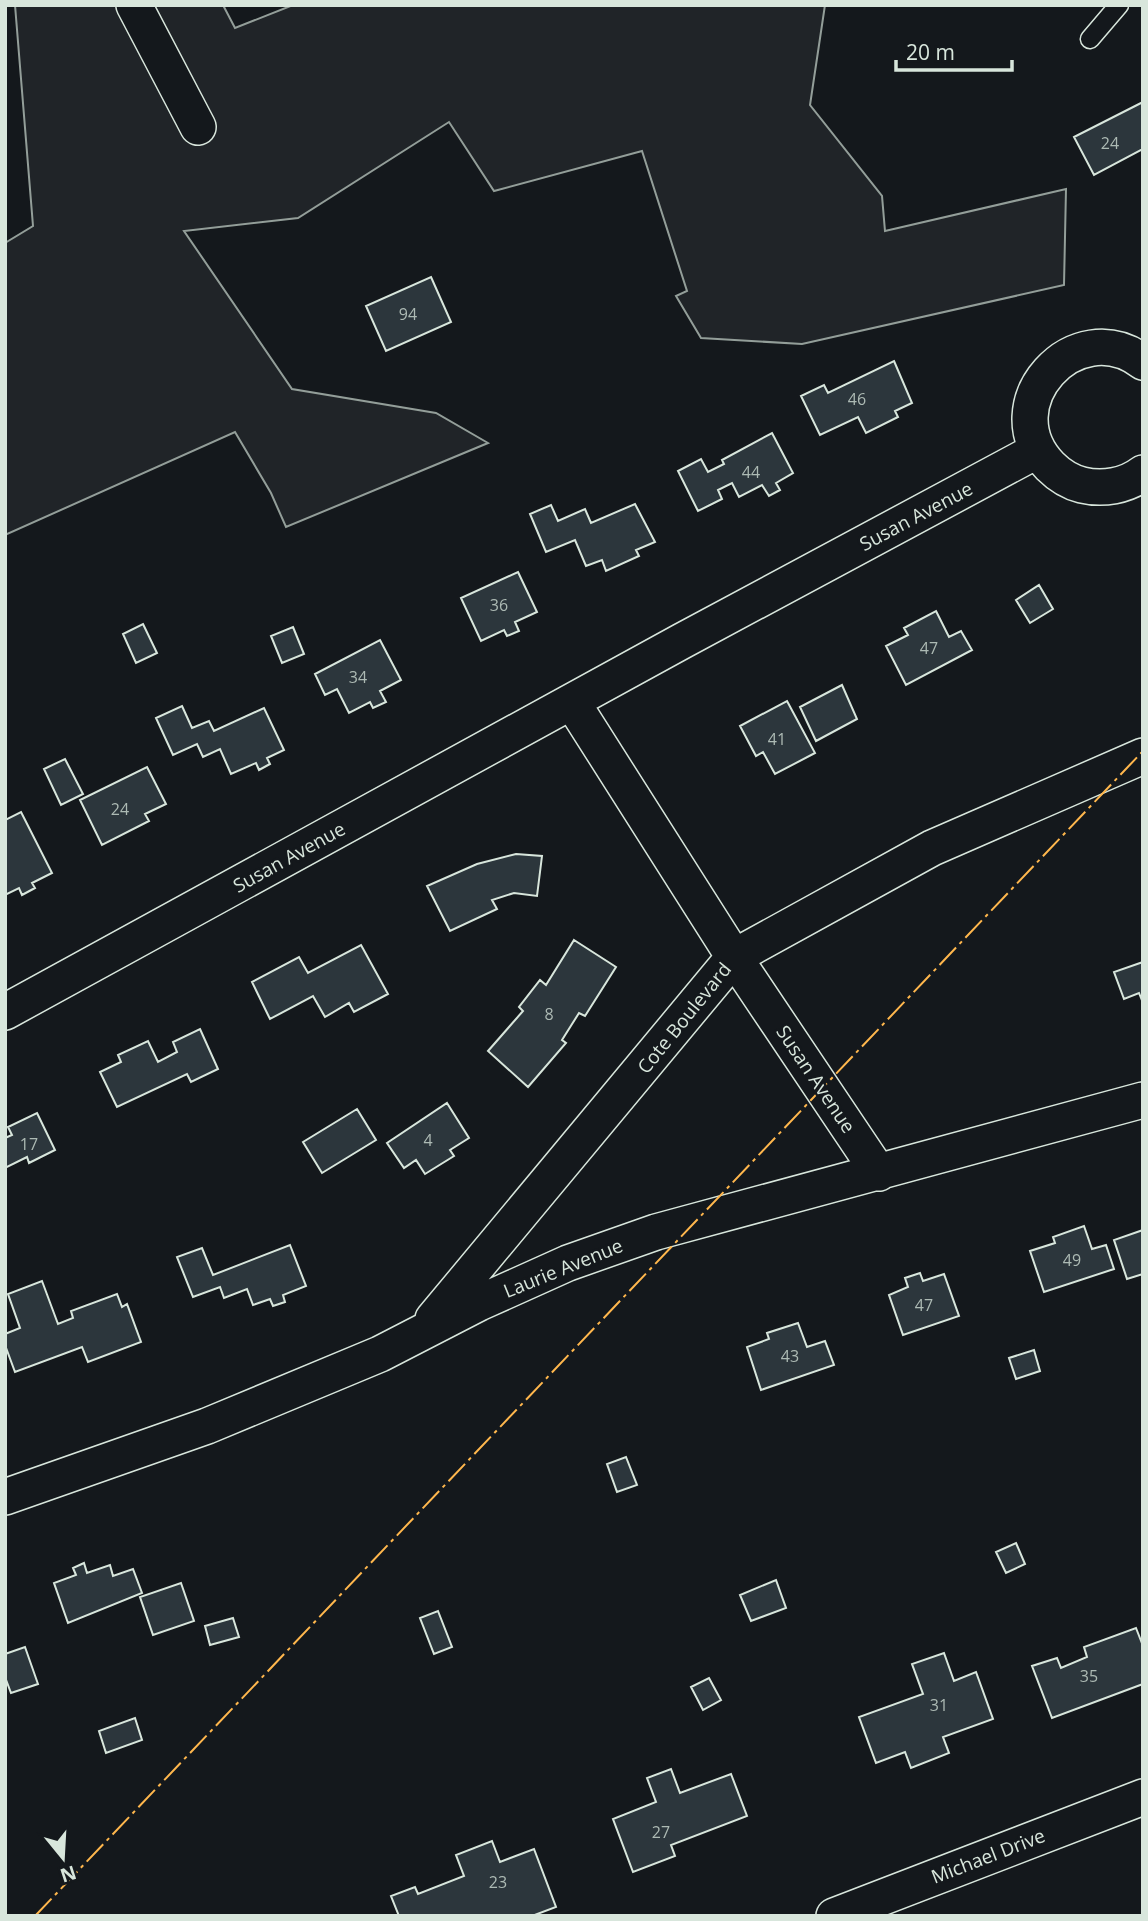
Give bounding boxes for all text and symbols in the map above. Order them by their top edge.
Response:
scale bar [896,28,1012,72]
text: 20 m [906,38,955,66]
house number: 24 [1101,132,1119,154]
house number: 94 [399,303,417,325]
house number: 46 [848,388,866,410]
house number: 44 [742,461,760,483]
street label: Susan Avenue [855,475,977,557]
house number: 36 [490,594,508,616]
house number: 47 [920,637,938,659]
house number: 34 [349,666,367,688]
house number: 41 [768,728,786,750]
house number: 24 [111,798,129,820]
street label: Susan Avenue [228,815,350,899]
street label: Cote Boulevard [631,957,737,1079]
house number: 8 [544,1003,554,1025]
street label: Susan Avenue [770,1020,862,1138]
house number: 4 [423,1129,433,1151]
house number: 17 [20,1133,38,1155]
street label: Laurie Avenue [500,1232,626,1304]
house number: 49 [1063,1249,1081,1271]
house number: 47 [915,1294,933,1316]
house number: 43 [781,1345,799,1367]
house number: 35 [1080,1665,1098,1687]
house number: 31 [930,1694,948,1716]
house number: 27 [652,1821,670,1843]
street label: Michael Drive [927,1822,1049,1890]
north arrow [28,1823,98,1893]
text: N [57,1859,80,1889]
house number: 23 [489,1871,507,1893]

